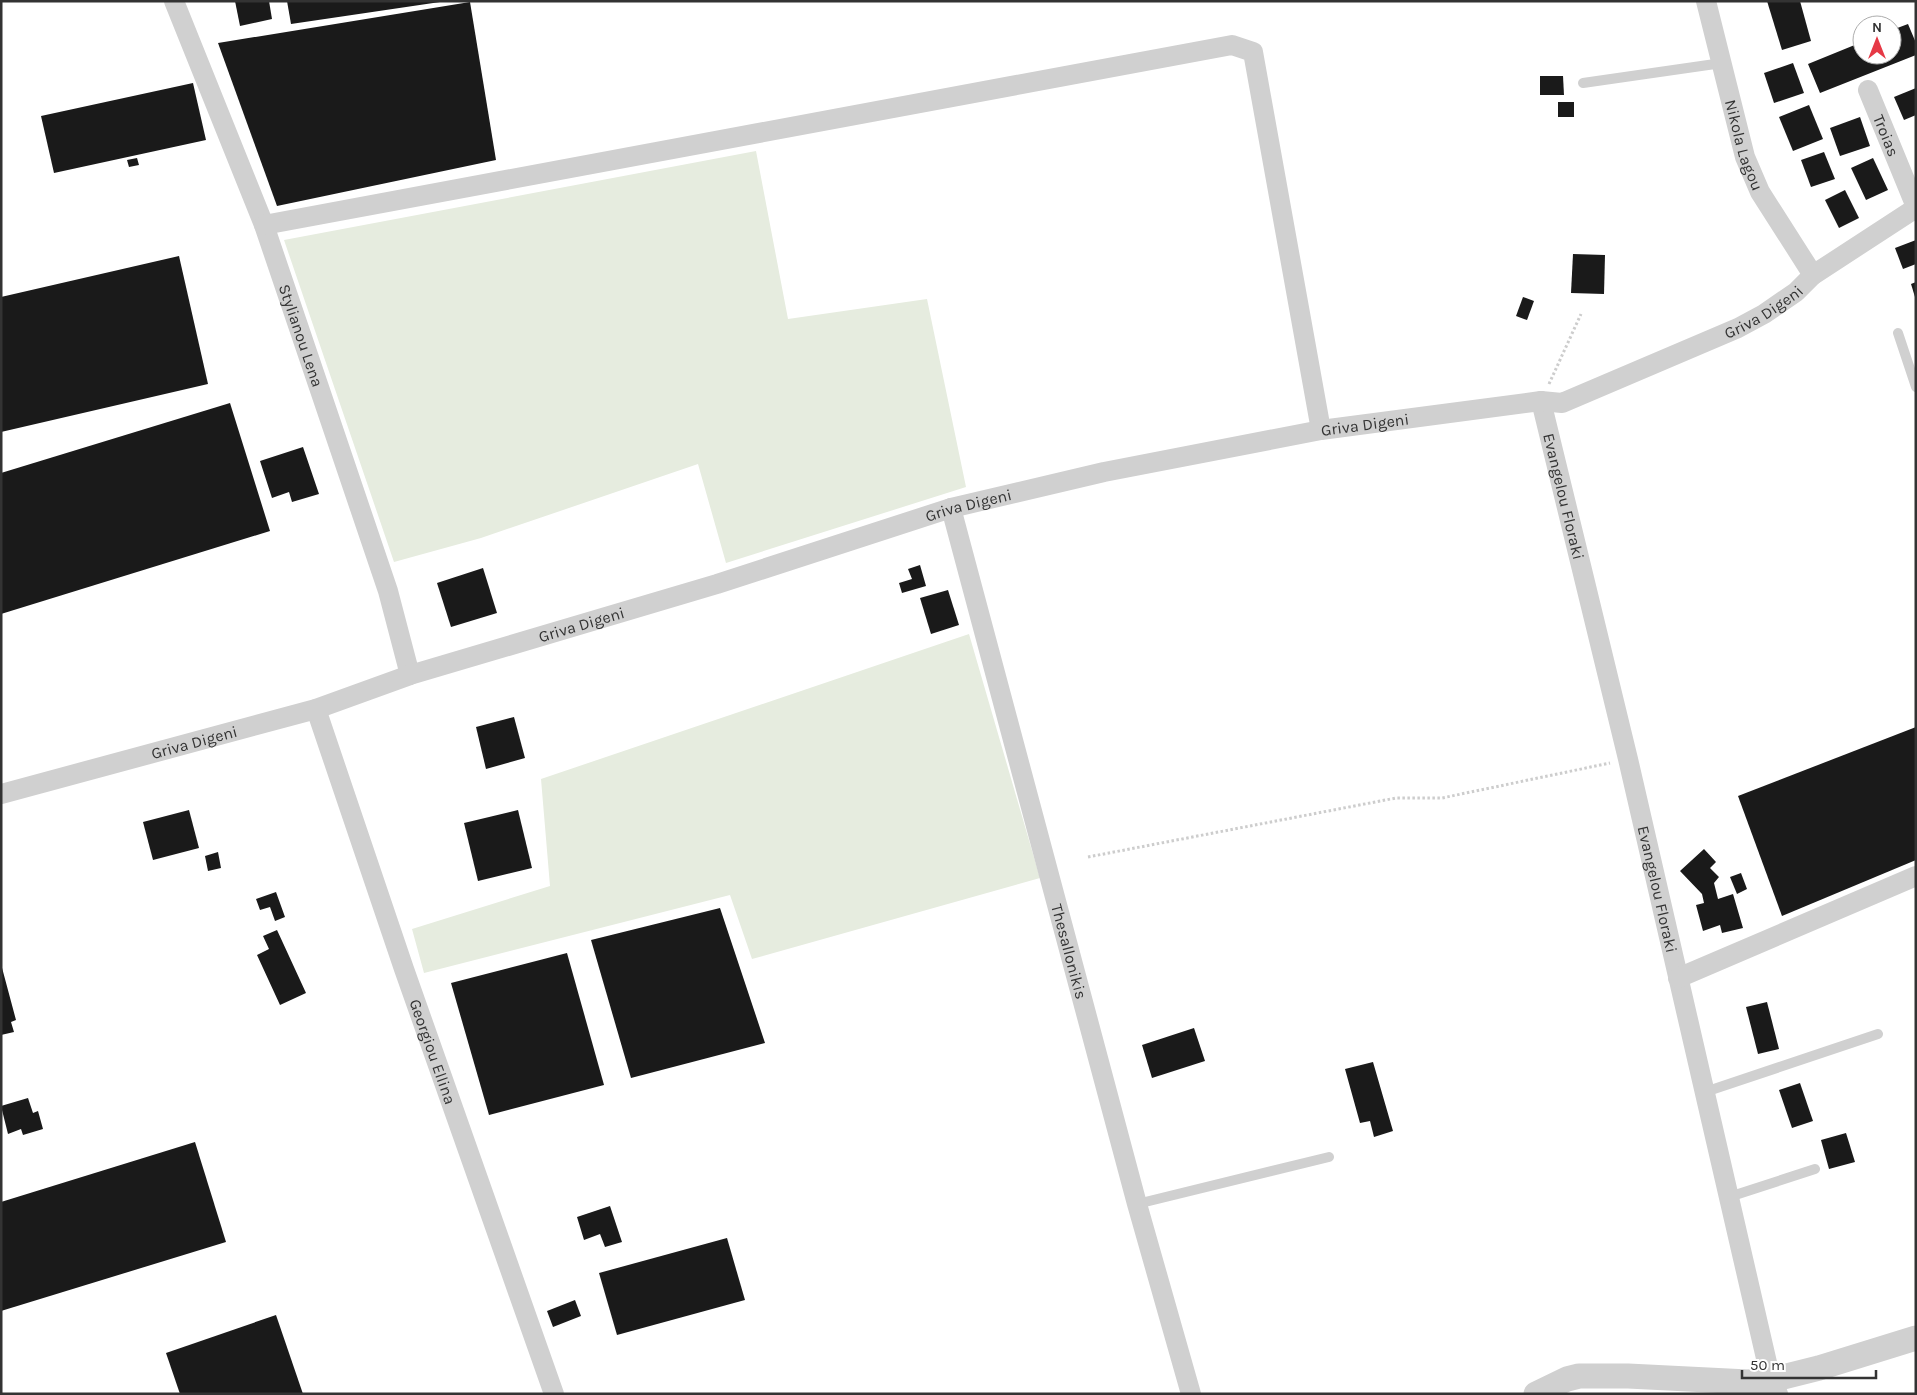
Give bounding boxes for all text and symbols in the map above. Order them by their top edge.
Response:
north arrow [1852,15,1902,65]
text: N [1872,19,1882,36]
street label: Nikola Lagou [1721,98,1767,193]
street label: Troias [1869,112,1903,159]
street label: Griva Digeni [1721,281,1807,343]
street label: Stylianou Lena [275,282,327,389]
street label: Griva Digeni [1320,409,1410,440]
street label: Evangelou Floraki [1539,431,1588,562]
street label: Griva Digeni [923,485,1013,526]
street label: Griva Digeni [536,603,627,646]
street label: Griva Digeni [149,722,239,763]
street label: Evangelou Floraki [1634,824,1681,955]
street label: Thesallonikis [1047,902,1091,1001]
street label: Georgiou Ellina [405,997,460,1107]
scale bar [1742,1348,1876,1380]
text: 50 m [1750,1356,1785,1374]

